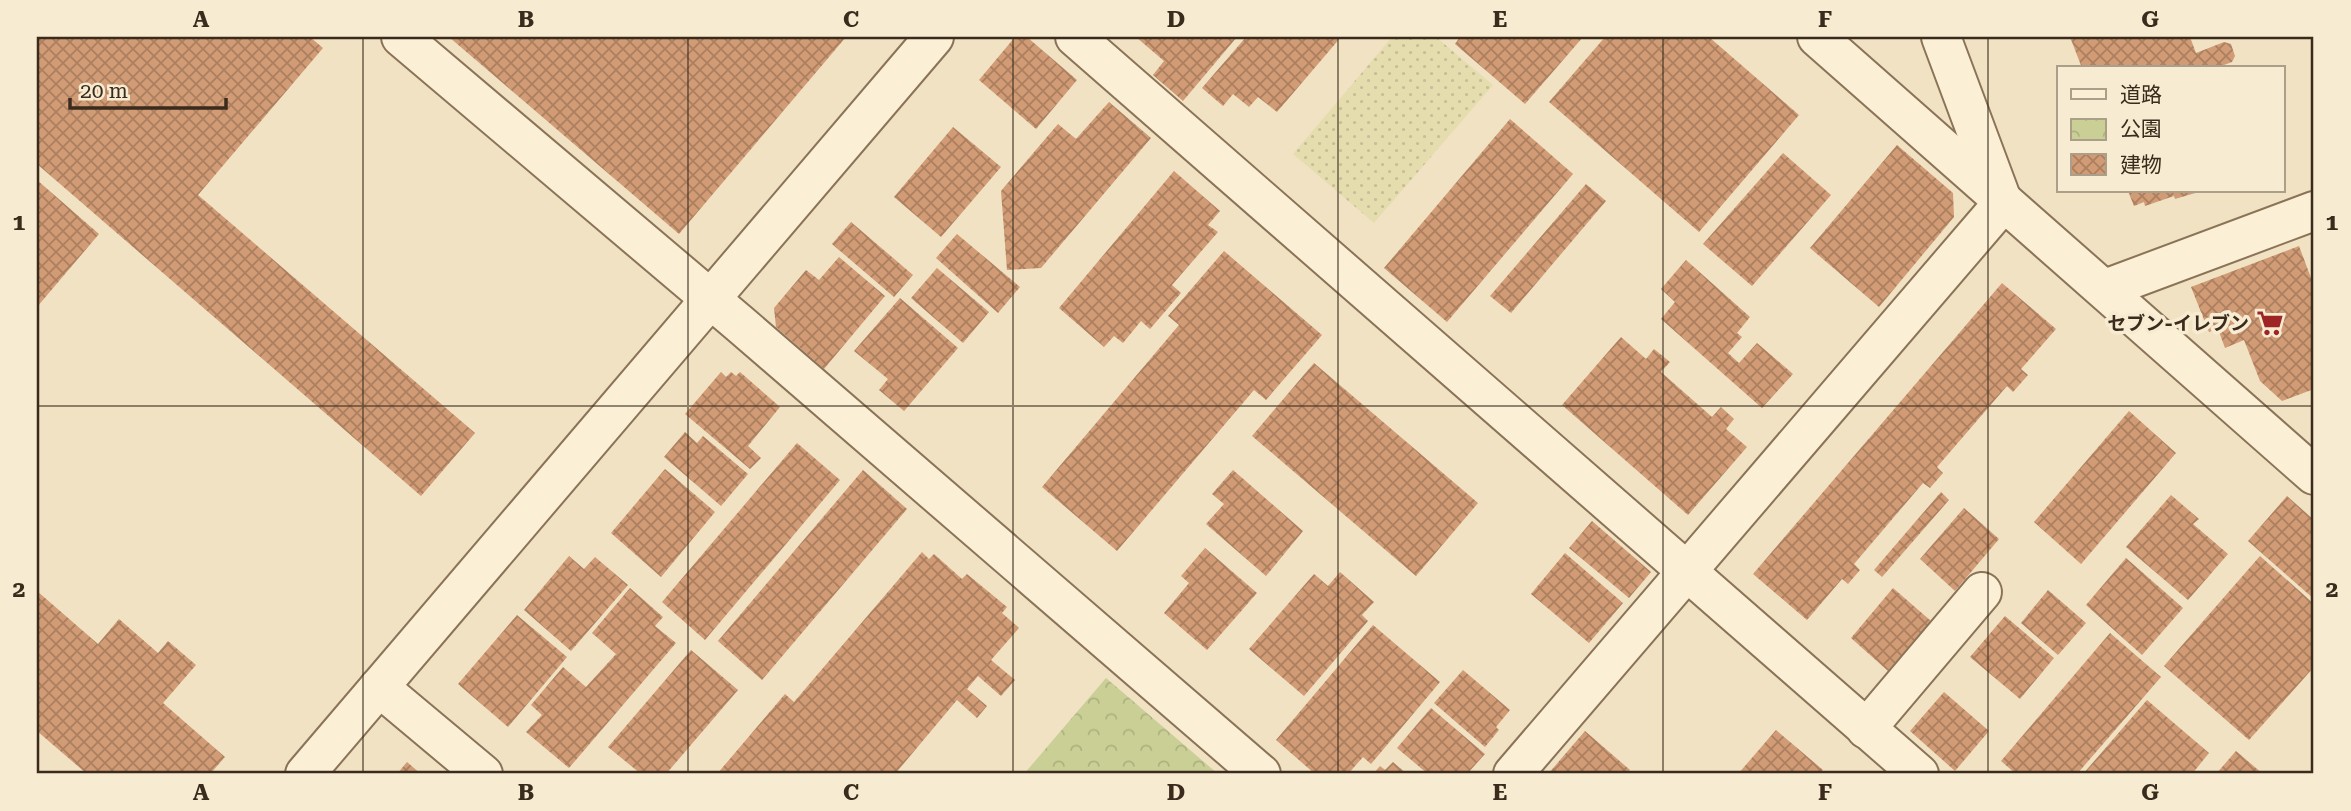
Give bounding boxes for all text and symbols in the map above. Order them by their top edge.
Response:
text: A [193,6,210,33]
text: B [518,6,534,33]
text: C [843,6,859,33]
text: D [1167,6,1185,33]
text: E [1493,6,1507,33]
text: F [1818,6,1832,33]
text: G [2141,6,2159,33]
scale bar [70,66,226,110]
legend [2057,66,2284,192]
text: 20 m [80,79,128,103]
text: 道路 [2120,83,2162,107]
text: 公園 [2120,117,2162,141]
text: 建物 [2120,153,2162,177]
text: 1 [13,209,26,236]
text: 1 [2326,209,2339,236]
supermarket icon: セブン-イレブン [2255,308,2285,338]
place label: セブン-イレブン [2107,312,2249,335]
text: 2 [13,576,25,603]
text: 2 [2326,576,2338,603]
text: A [193,779,210,806]
text: B [518,779,534,806]
text: C [843,779,859,806]
text: D [1167,779,1185,806]
text: E [1493,779,1507,806]
text: F [1818,779,1832,806]
text: G [2141,779,2159,806]

